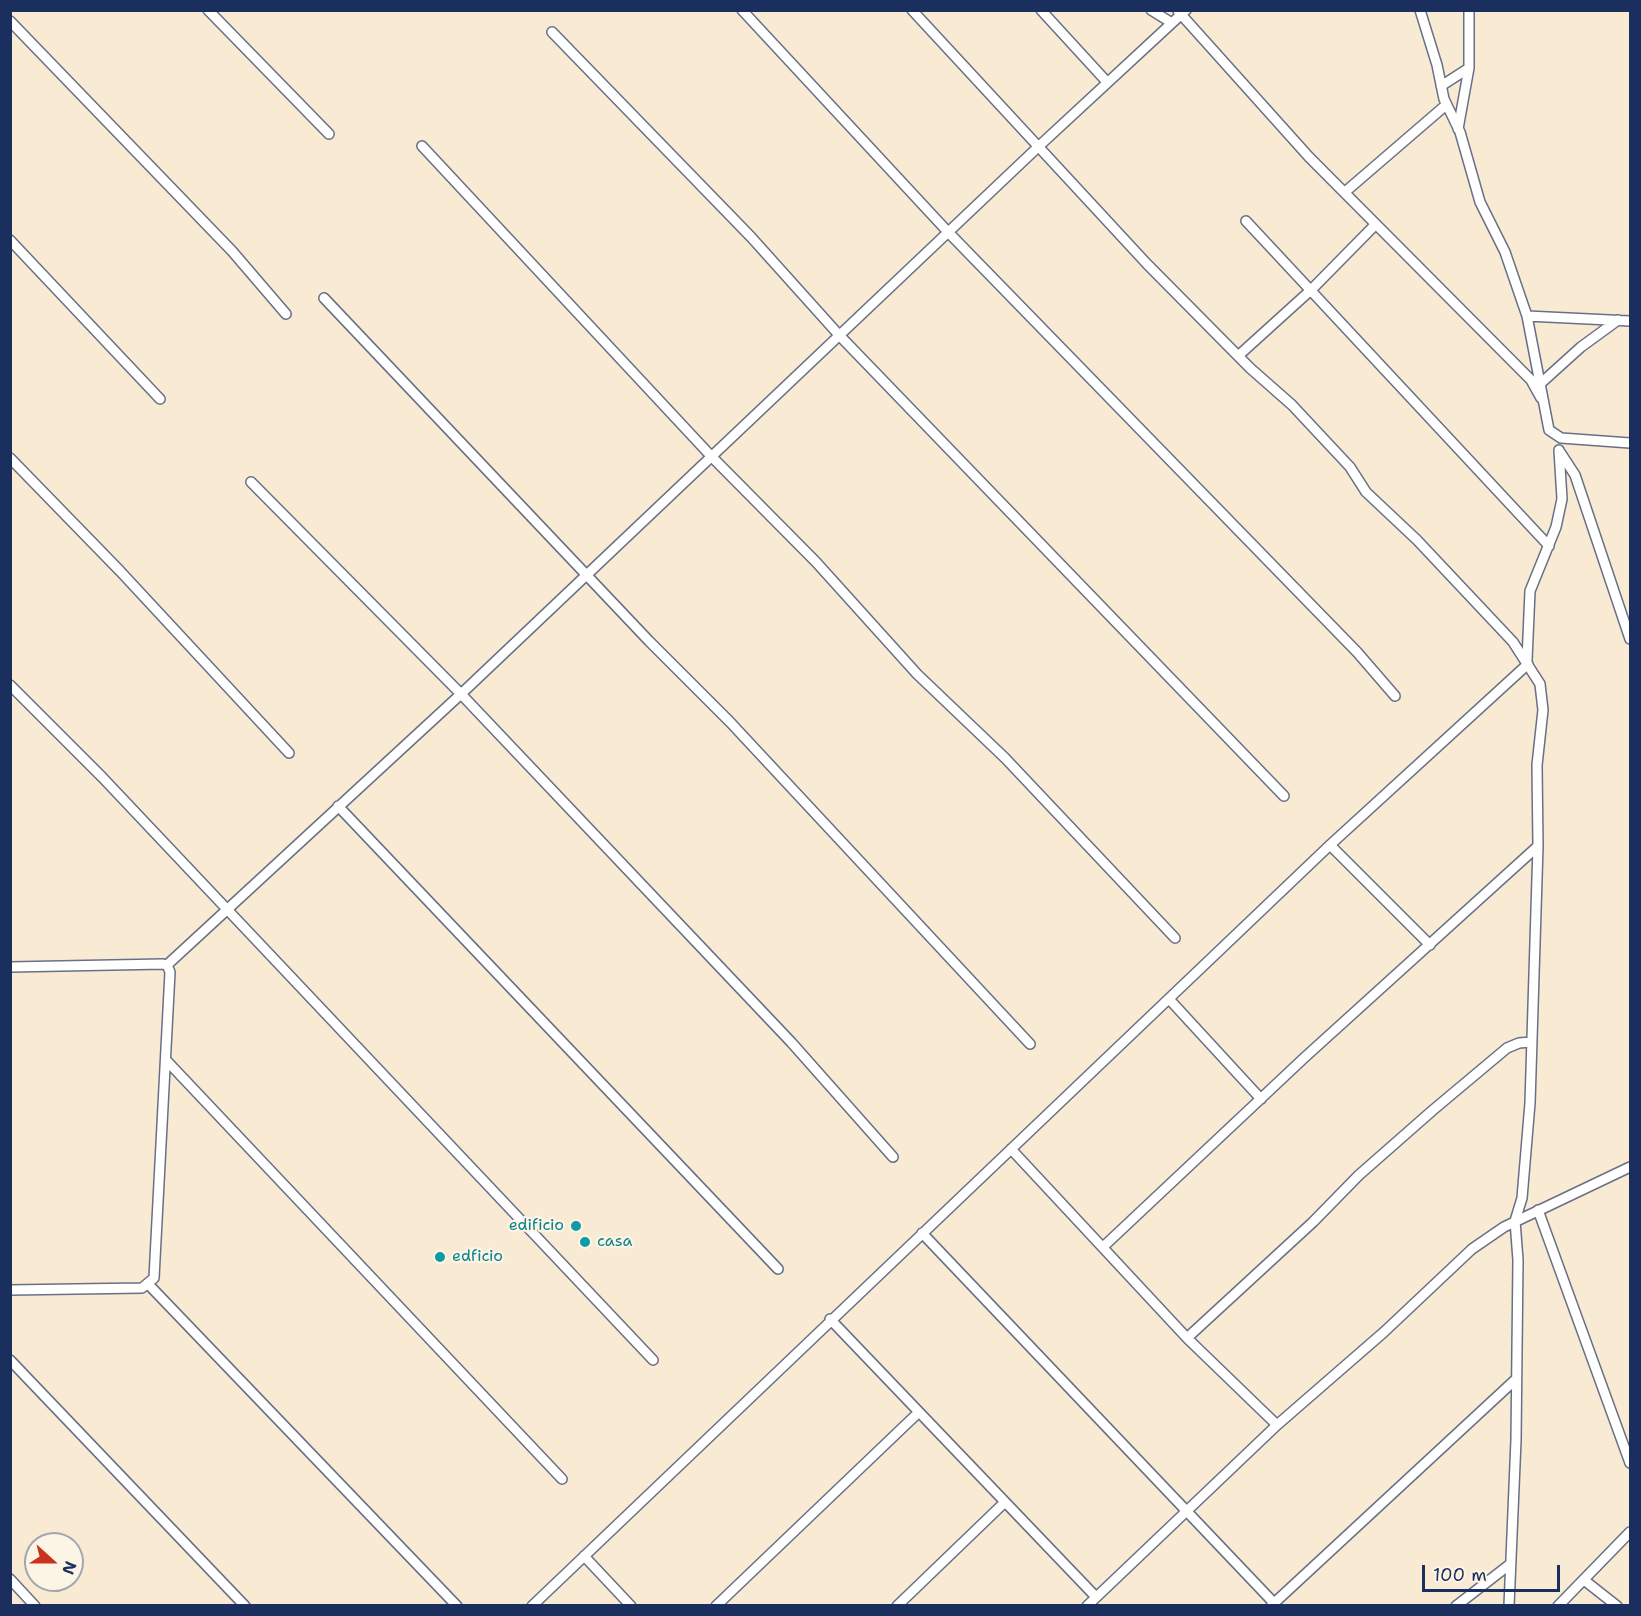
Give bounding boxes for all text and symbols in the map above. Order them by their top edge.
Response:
place label: edificio [509,1216,564,1236]
marker: edificio [569,1219,583,1233]
place label: casa [597,1232,632,1252]
marker: casa [578,1235,592,1249]
place label: edficio [452,1247,503,1267]
marker: edficio [433,1250,447,1264]
north arrow [24,1532,84,1592]
scale bar [1425,1553,1563,1591]
text: N [57,1558,81,1578]
text: 100 m [1433,1563,1487,1587]

